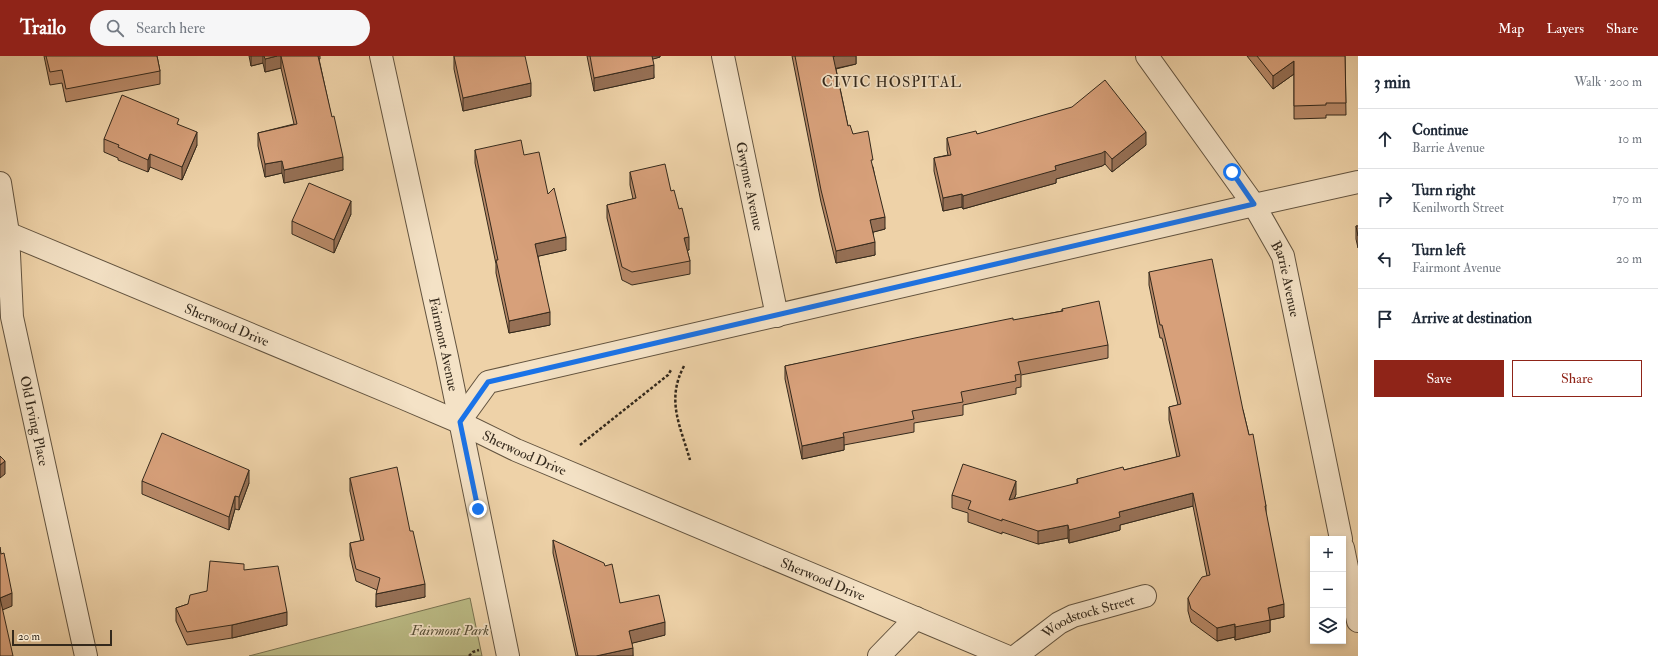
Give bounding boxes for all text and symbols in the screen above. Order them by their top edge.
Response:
search box [90,10,370,46]
text: Trailo [20,16,66,40]
icon: search [104,17,126,39]
text: Search here [136,19,205,38]
text: Map [1498,20,1524,37]
text: Layers [1546,20,1584,37]
text: Share [1606,20,1638,37]
text: 3 min [1374,72,1411,93]
district label: CIVIC HOSPITAL [822,73,962,92]
text: Walk · 200 m [1574,74,1642,90]
text: Continue [1412,121,1468,140]
icon: ahead [1374,128,1396,150]
text: 10 m [1618,131,1642,147]
street label: Gwynne Avenue [733,140,768,232]
text: Barrie Avenue [1412,140,1485,156]
route start [1223,163,1241,181]
text: Turn right [1412,181,1475,200]
icon: right [1374,188,1396,210]
text: 170 m [1612,191,1642,207]
text: Kenilworth Street [1412,200,1504,216]
street label: Barrie Avenue [1268,238,1304,319]
text: Turn left [1412,241,1466,260]
icon: left [1374,248,1396,270]
text: 20 m [1616,251,1642,267]
text: Fairmont Avenue [1412,260,1501,276]
street label: Fairmont Avenue [426,295,462,393]
street label: Sherwood Drive [182,299,272,350]
icon: arrive [1374,308,1396,330]
text: Arrive at destination [1412,309,1532,328]
button: Save [1374,360,1504,397]
button: Share [1512,360,1642,397]
street label: Old Irving Place [17,374,53,468]
street label: Sherwood Drive [480,426,569,479]
route end [469,500,487,518]
map controls [1310,536,1346,644]
button: + [1310,536,1346,572]
street label: Sherwood Drive [778,554,868,604]
button: − [1310,572,1346,608]
street label: Woodstock Street [1038,591,1137,642]
button: layers [1310,608,1346,644]
park label: Fairmont Park [410,622,489,639]
scale bar [12,628,112,647]
text: 20 m [18,630,40,643]

